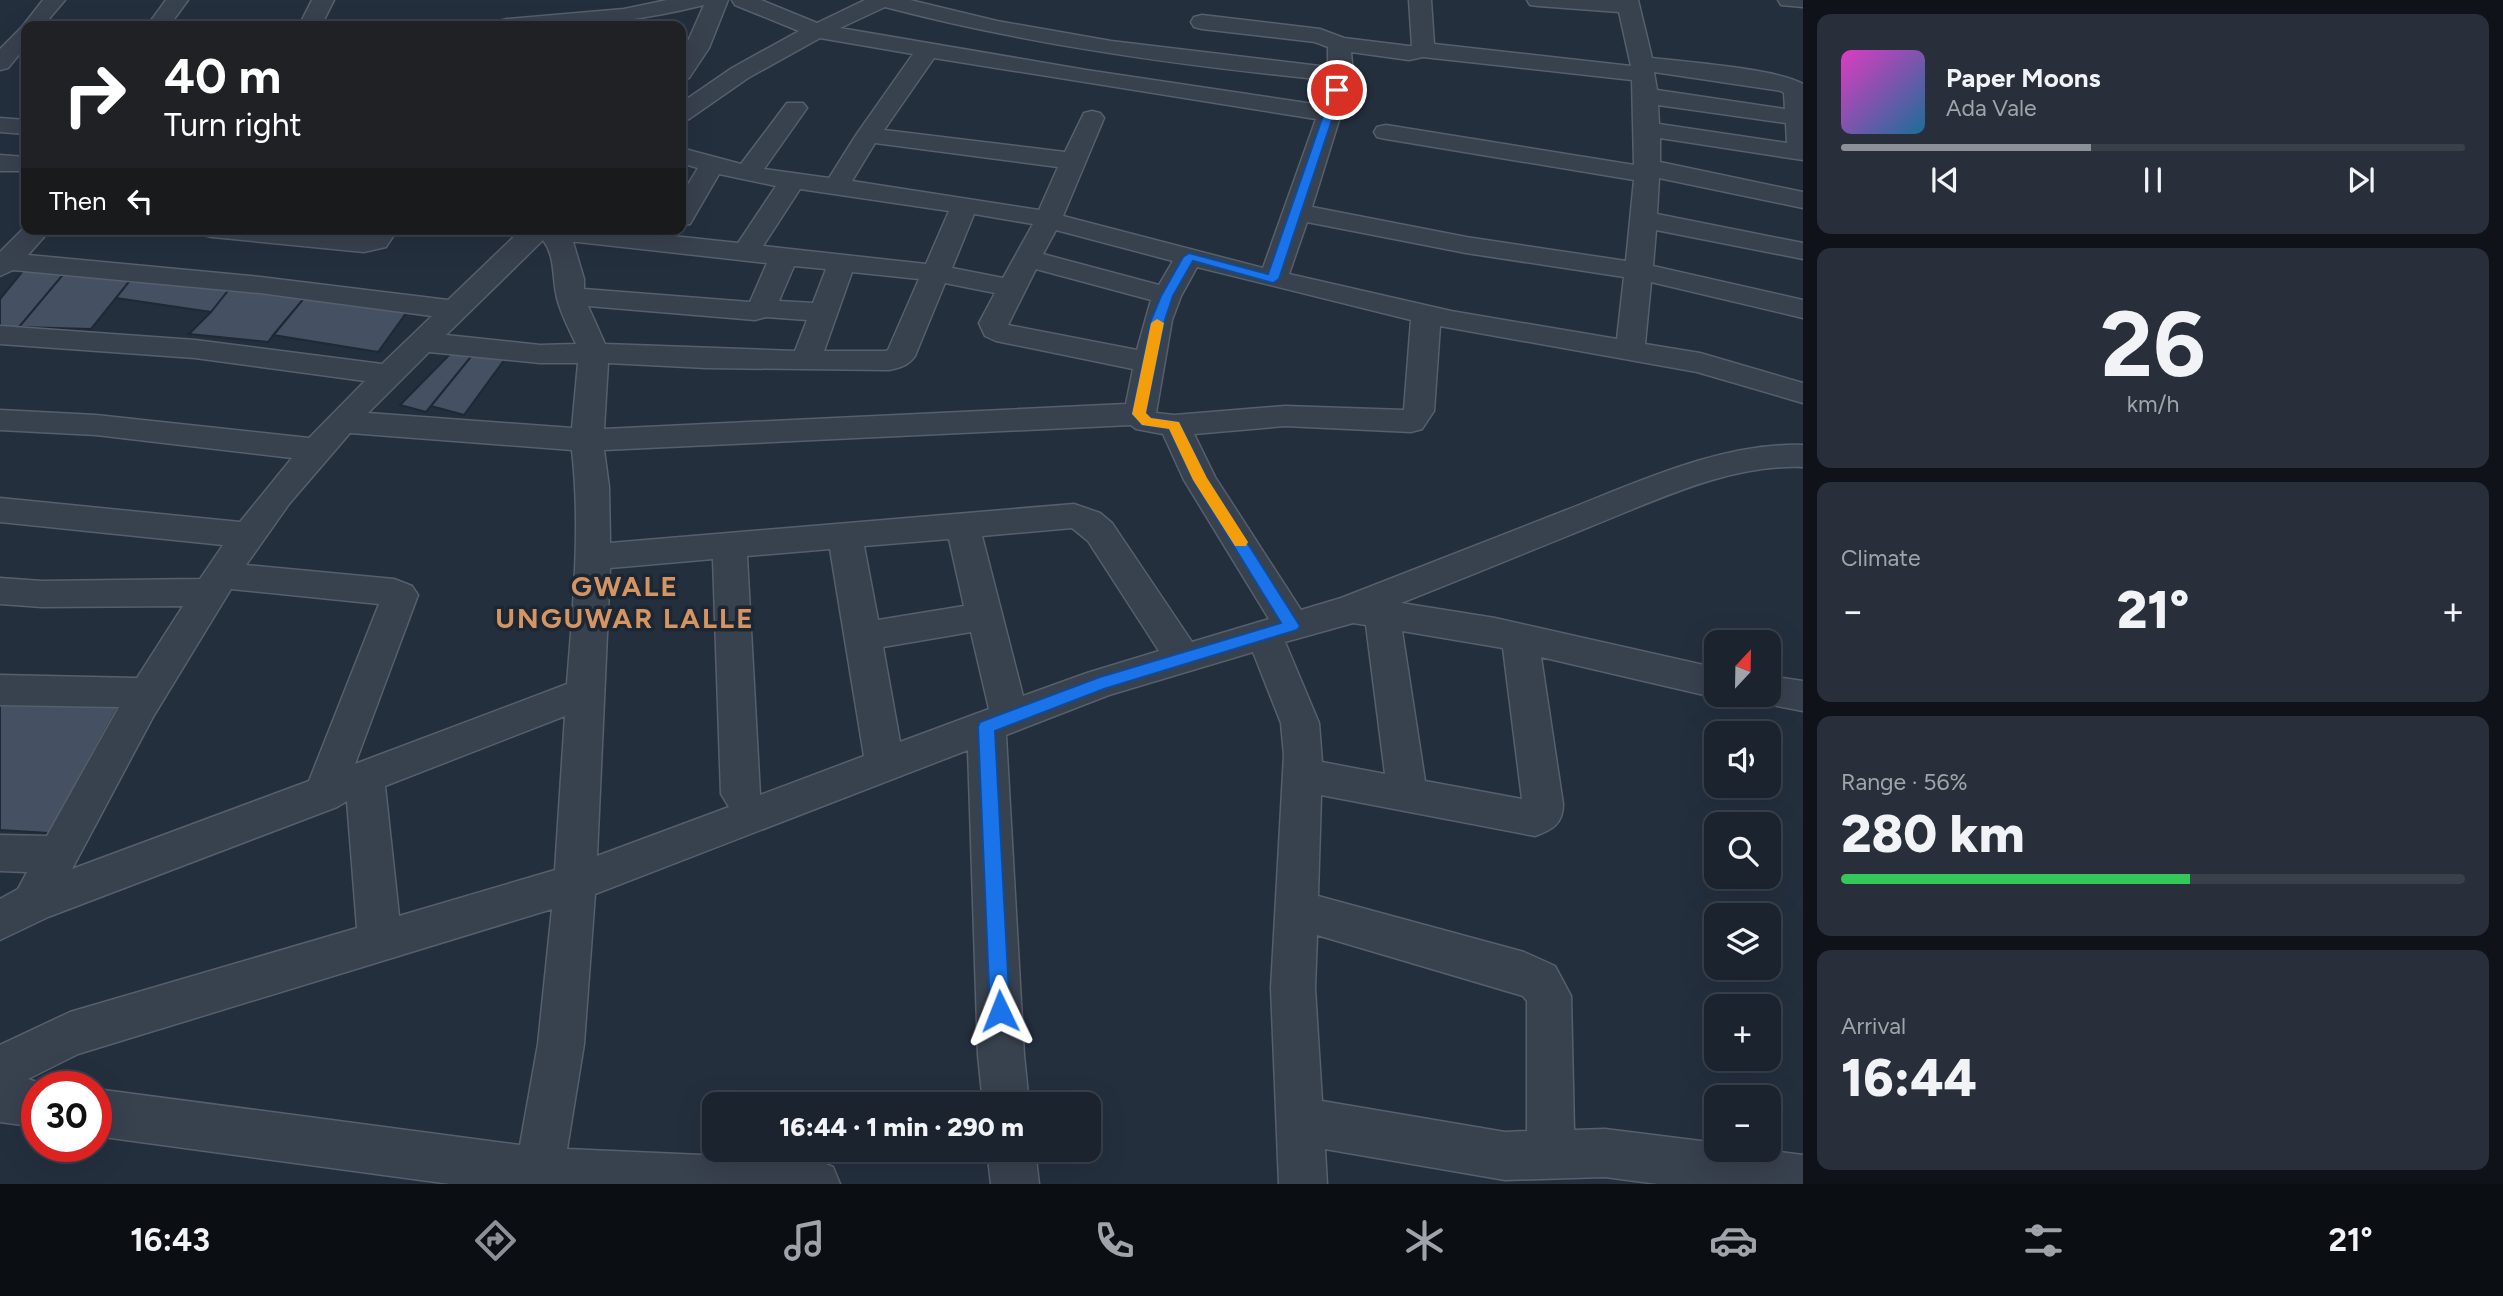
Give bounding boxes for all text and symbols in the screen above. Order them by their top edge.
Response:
text: 40 m [164,46,281,105]
icon: right [49,49,140,140]
pin [1307,60,1367,120]
text: Paper Moons [1946,62,2101,94]
icon: arrive [1318,71,1356,109]
text: Ada Vale [1946,94,2037,122]
text: Turn right [164,106,302,144]
icon: previous [1926,161,1964,199]
icon: pause [2134,161,2172,199]
icon: next [2342,161,2380,199]
icon: left [121,182,159,220]
text: Then [49,185,107,217]
text: 26 [2100,290,2206,399]
text: km/h [2127,390,2179,418]
text: Climate [1841,544,1920,572]
district label: GWALE UNGUWAR LALLE [495,569,755,635]
text: 21° [2117,579,2189,641]
text: − [1841,588,1865,634]
text: + [2441,588,2465,634]
north arrow [1704,630,1782,707]
map controls [1704,630,1781,1162]
button: sound [1704,721,1781,798]
text: Range · 56% [1841,768,1968,796]
text: 280 km [1841,803,2024,865]
button: search [1704,812,1781,889]
button: layers [1704,903,1781,980]
position arrow [963,974,1037,1048]
button: + [1704,994,1781,1071]
text: Arrival [1841,1012,1906,1040]
text: 16:44 [1841,1047,1977,1109]
speed limit sign: 30 [21,1071,112,1162]
button: − [1704,1085,1781,1162]
text: 16:44 · 1 min · 290 m [779,1111,1024,1143]
icon: directions [471,1216,520,1265]
icon: music [780,1216,829,1265]
icon: phone [1090,1216,1139,1265]
icon: climate [1400,1216,1449,1265]
icon: car [1709,1216,1758,1265]
icon: filters [2019,1216,2068,1265]
text: 16:43 [130,1221,210,1259]
text: 21° [2328,1221,2373,1259]

